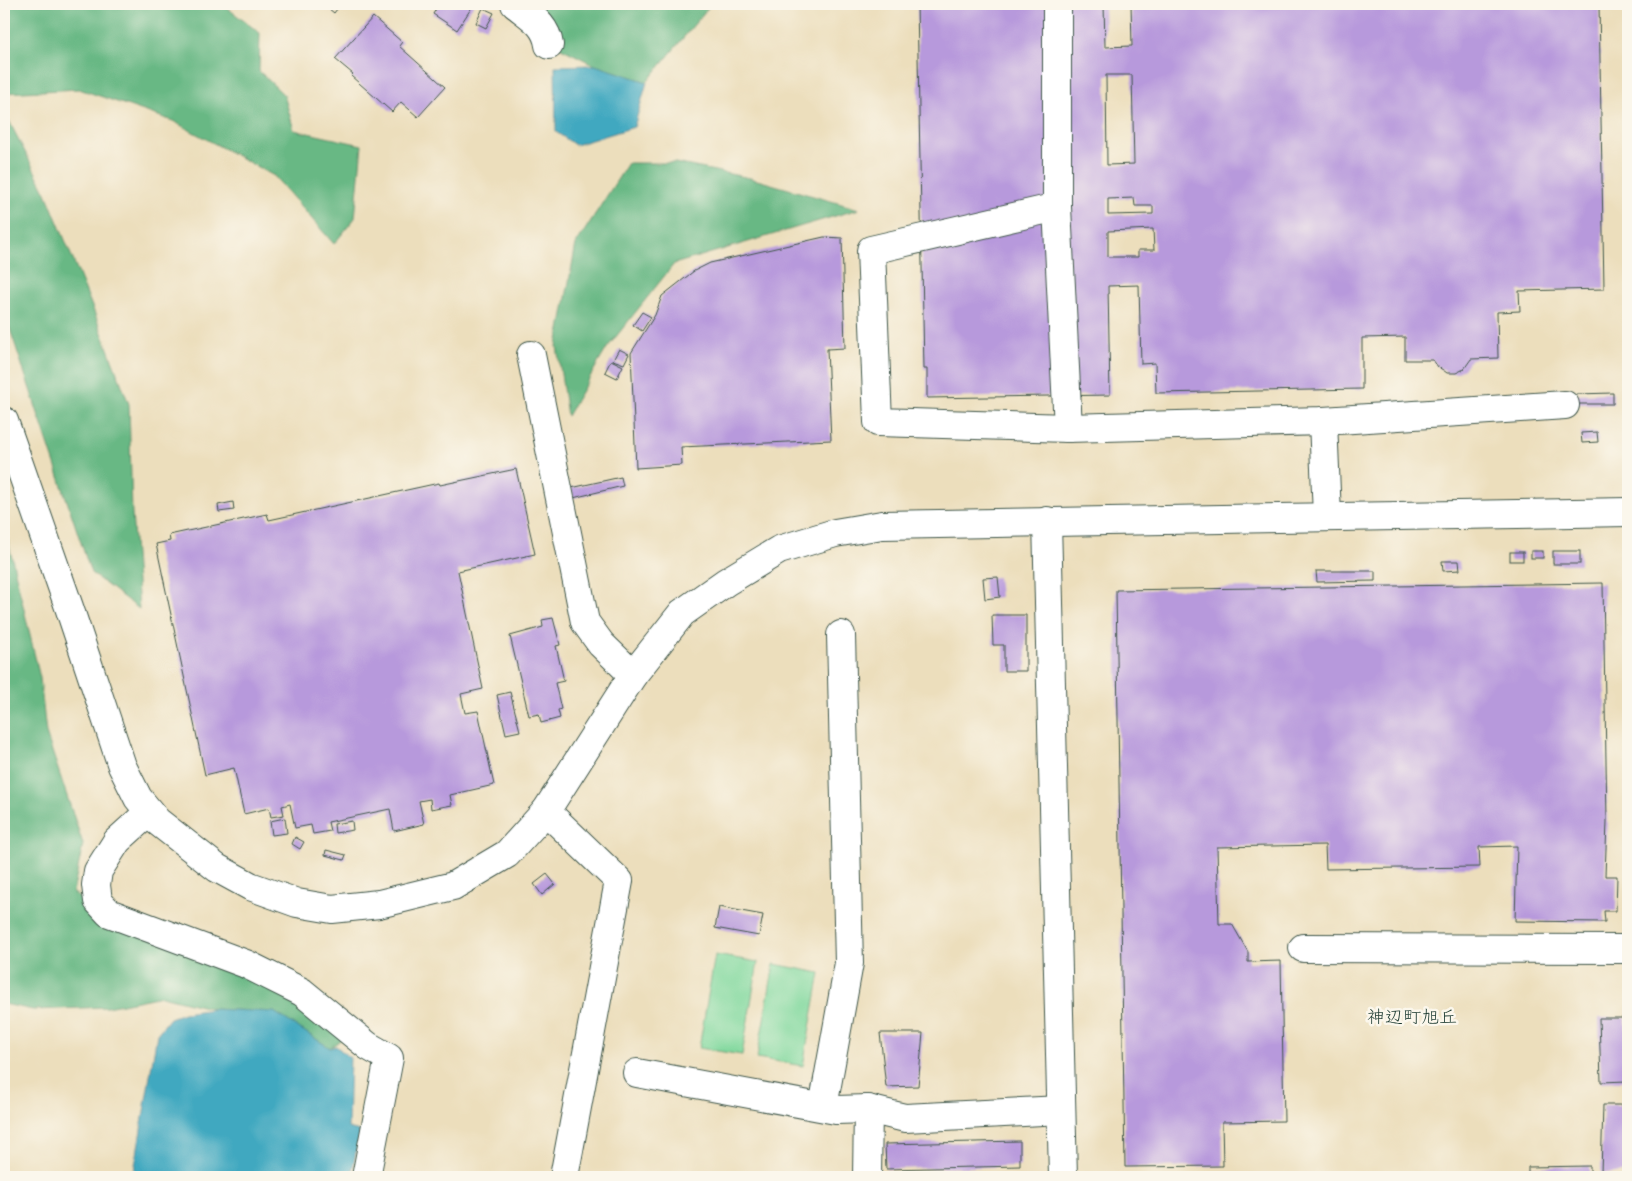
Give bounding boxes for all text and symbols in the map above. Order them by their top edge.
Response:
district label: 神辺町旭丘 [1367,1006,1457,1029]

